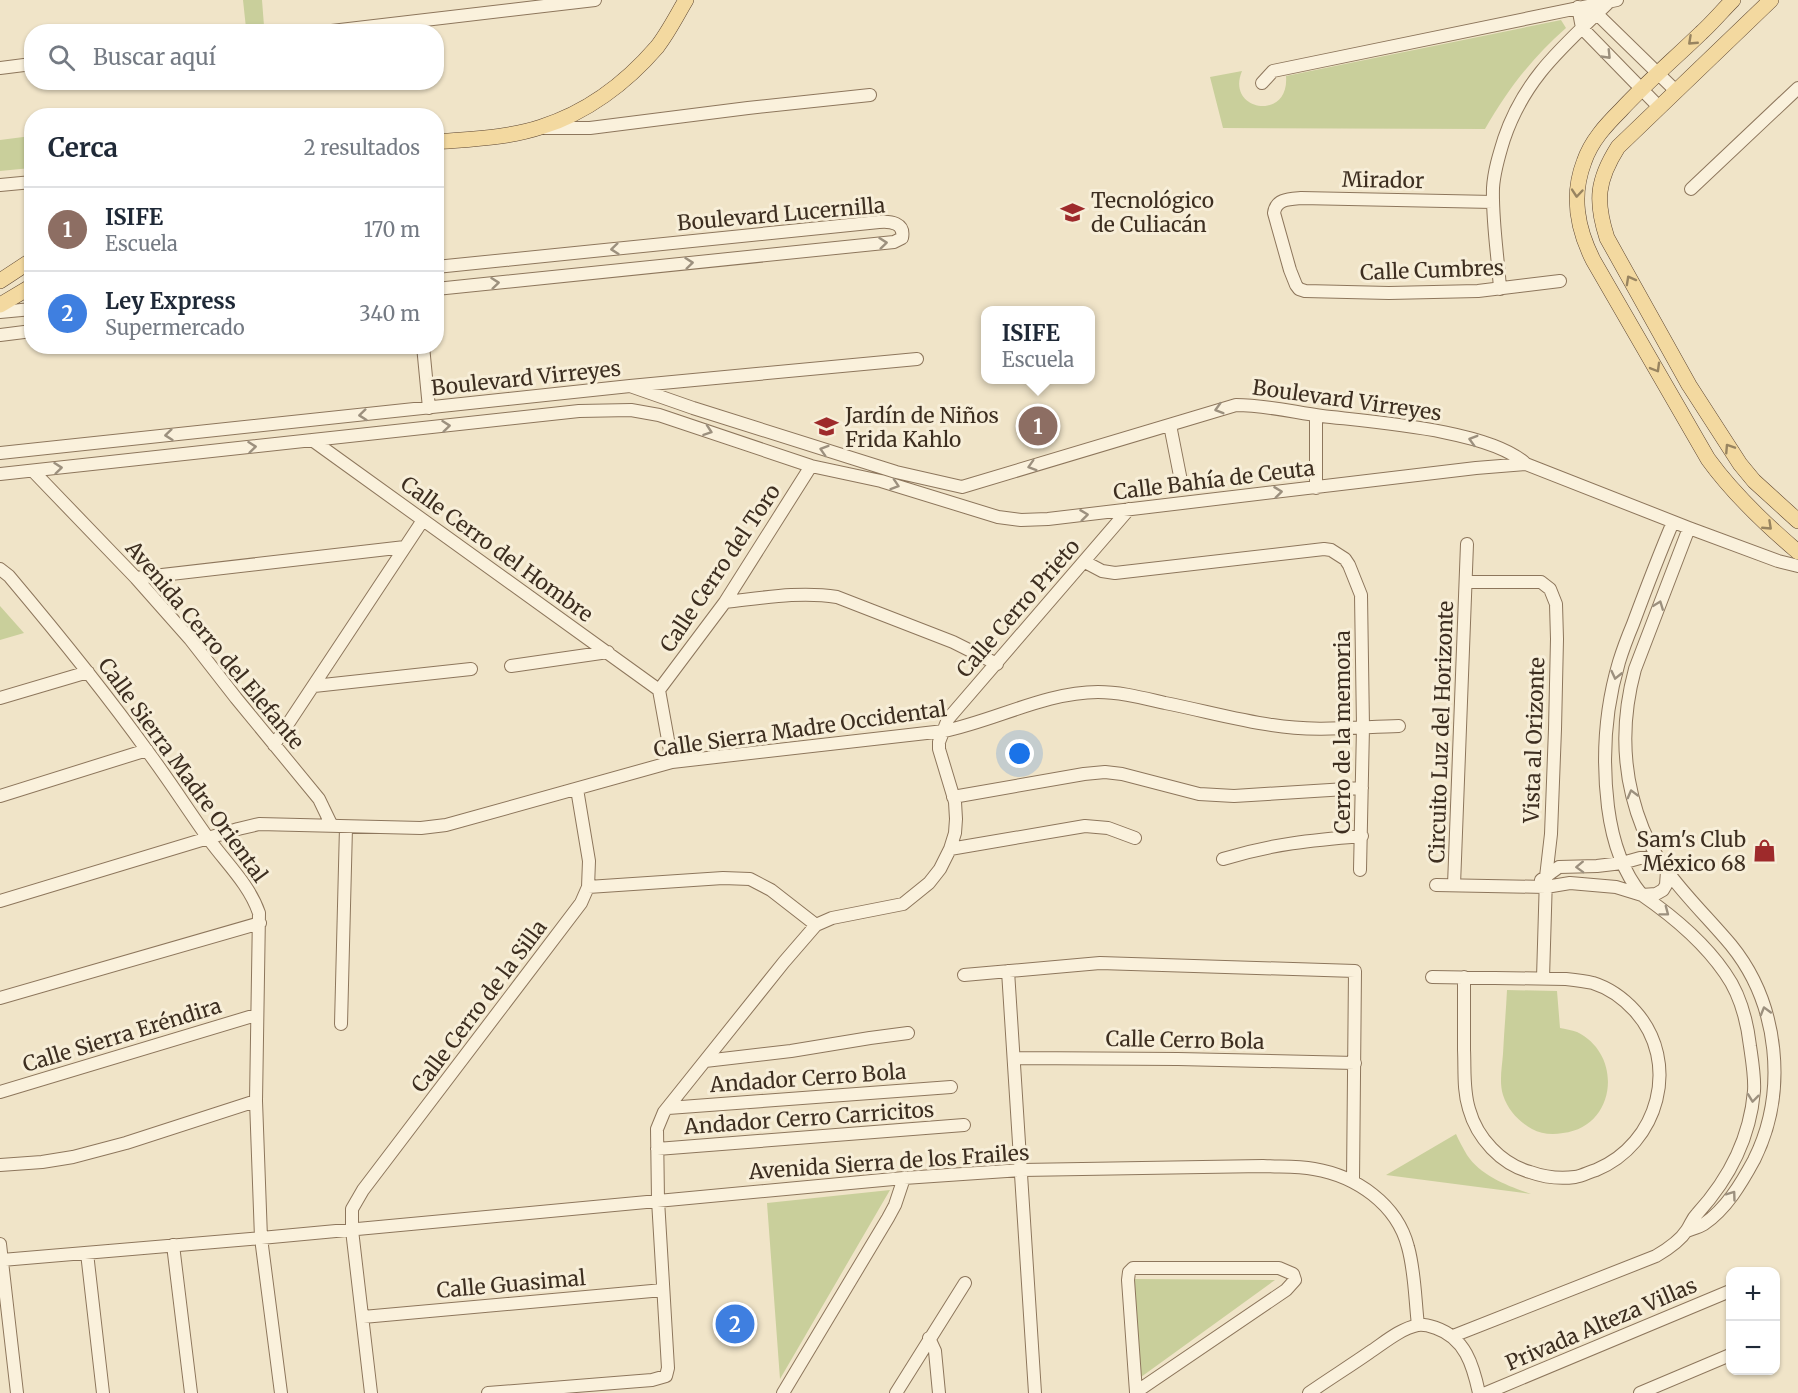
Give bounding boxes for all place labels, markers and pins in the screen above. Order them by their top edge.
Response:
place label: Tecnológico de Culiacán [1091,187,1214,238]
school or university icon: Tecnológico de Culiacán [1060,199,1086,225]
place label: Jardín de Niños Frida Kahlo [844,402,999,453]
pin: 1 [1018,404,1058,448]
school or university icon: Jardín de Niños Frida Kahlo [814,414,840,440]
place label: Sam's Club México 68 [1637,826,1746,877]
shop icon: Sam's Club México 68 [1751,838,1777,864]
pin: 2 [716,1302,754,1346]

